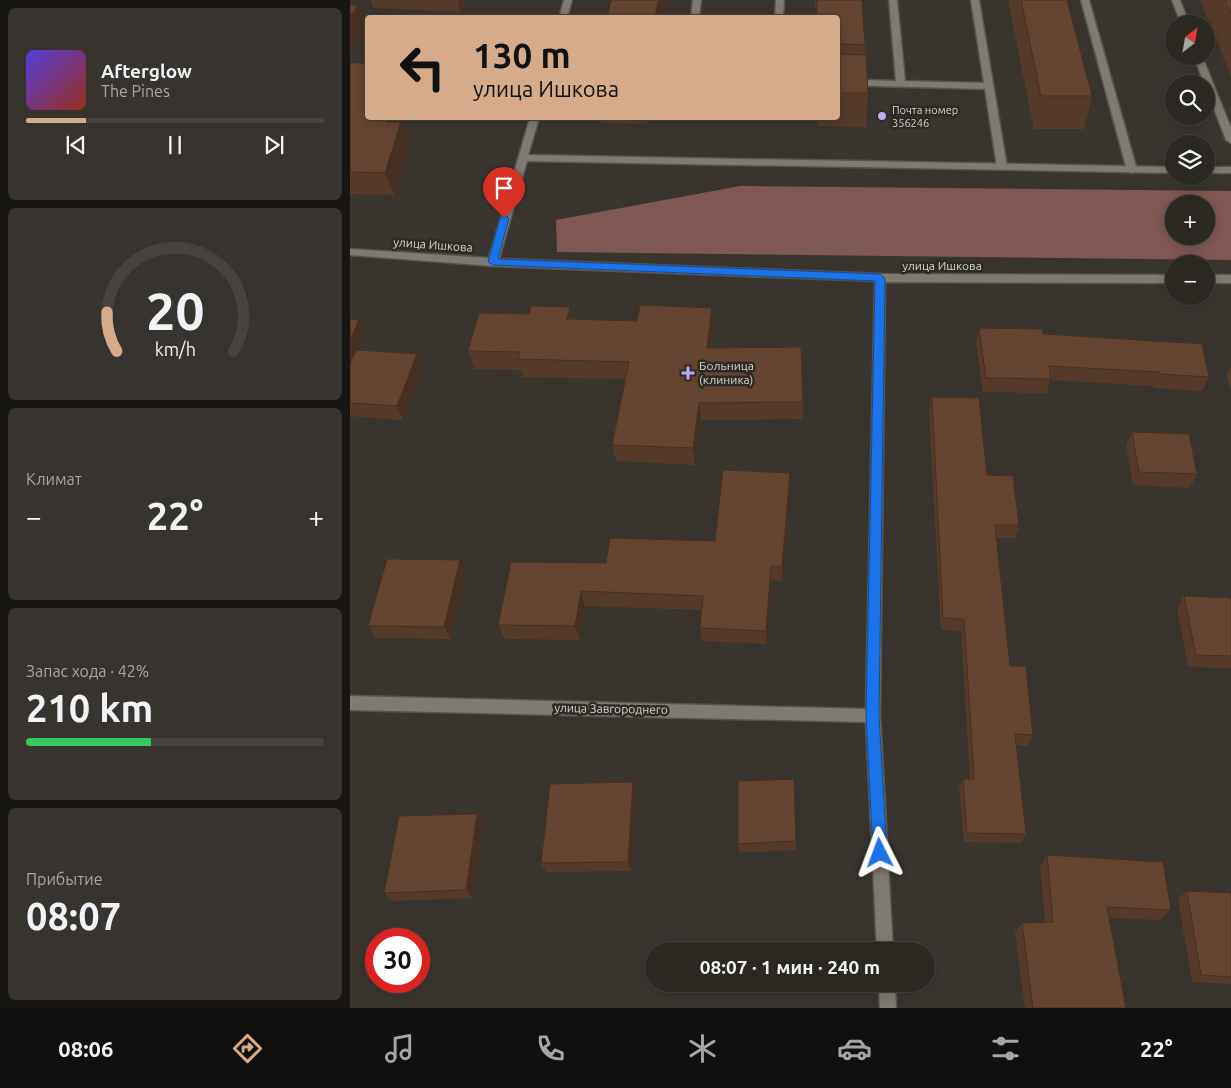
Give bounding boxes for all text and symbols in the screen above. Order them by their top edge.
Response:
north arrow [1165,15,1215,65]
map controls [1165,15,1215,305]
icon: left [390,35,455,100]
text: 130 m [473,35,571,75]
text: Afterglow [101,60,192,82]
button: search [1165,75,1215,125]
text: улица Ишкова [473,76,619,101]
text: The Pines [101,82,170,100]
place label: Почта номер 356246 [892,104,958,129]
marker: Почта номер 356246 [876,110,888,122]
icon: previous [62,131,90,159]
icon: pause [161,131,189,159]
icon: next [260,131,288,159]
button: layers [1165,135,1215,185]
pin [483,167,525,218]
icon: arrive [490,174,518,202]
button: + [1165,195,1215,245]
street label: улица Ишкова [393,235,473,254]
button: − [1165,255,1215,305]
street label: улица Ишкова [902,259,982,272]
text: 20 [146,282,204,340]
text: km/h [154,339,196,359]
place label: Больница (клиника) [699,359,754,387]
marker: Больница (клиника) [681,366,695,380]
text: Климат [26,470,82,488]
text: 22° [147,495,203,537]
text: − [26,501,42,532]
text: + [308,501,324,532]
text: Запас хода · 42% [26,662,149,680]
text: 210 km [26,687,153,729]
street label: улица Завгороднего [554,701,668,716]
position arrow [853,826,905,878]
text: Прибытие [26,870,103,888]
text: 08:07 [26,895,121,937]
speed limit sign: 30 [365,928,430,993]
text: 08:07 · 1 мин · 240 m [700,956,880,978]
icon: directions [230,1031,265,1066]
icon: music [382,1031,417,1066]
icon: phone [533,1031,568,1066]
icon: climate [685,1031,720,1066]
icon: car [837,1031,872,1066]
icon: filters [988,1031,1023,1066]
text: 08:06 [58,1036,113,1061]
text: 22° [1140,1036,1173,1061]

